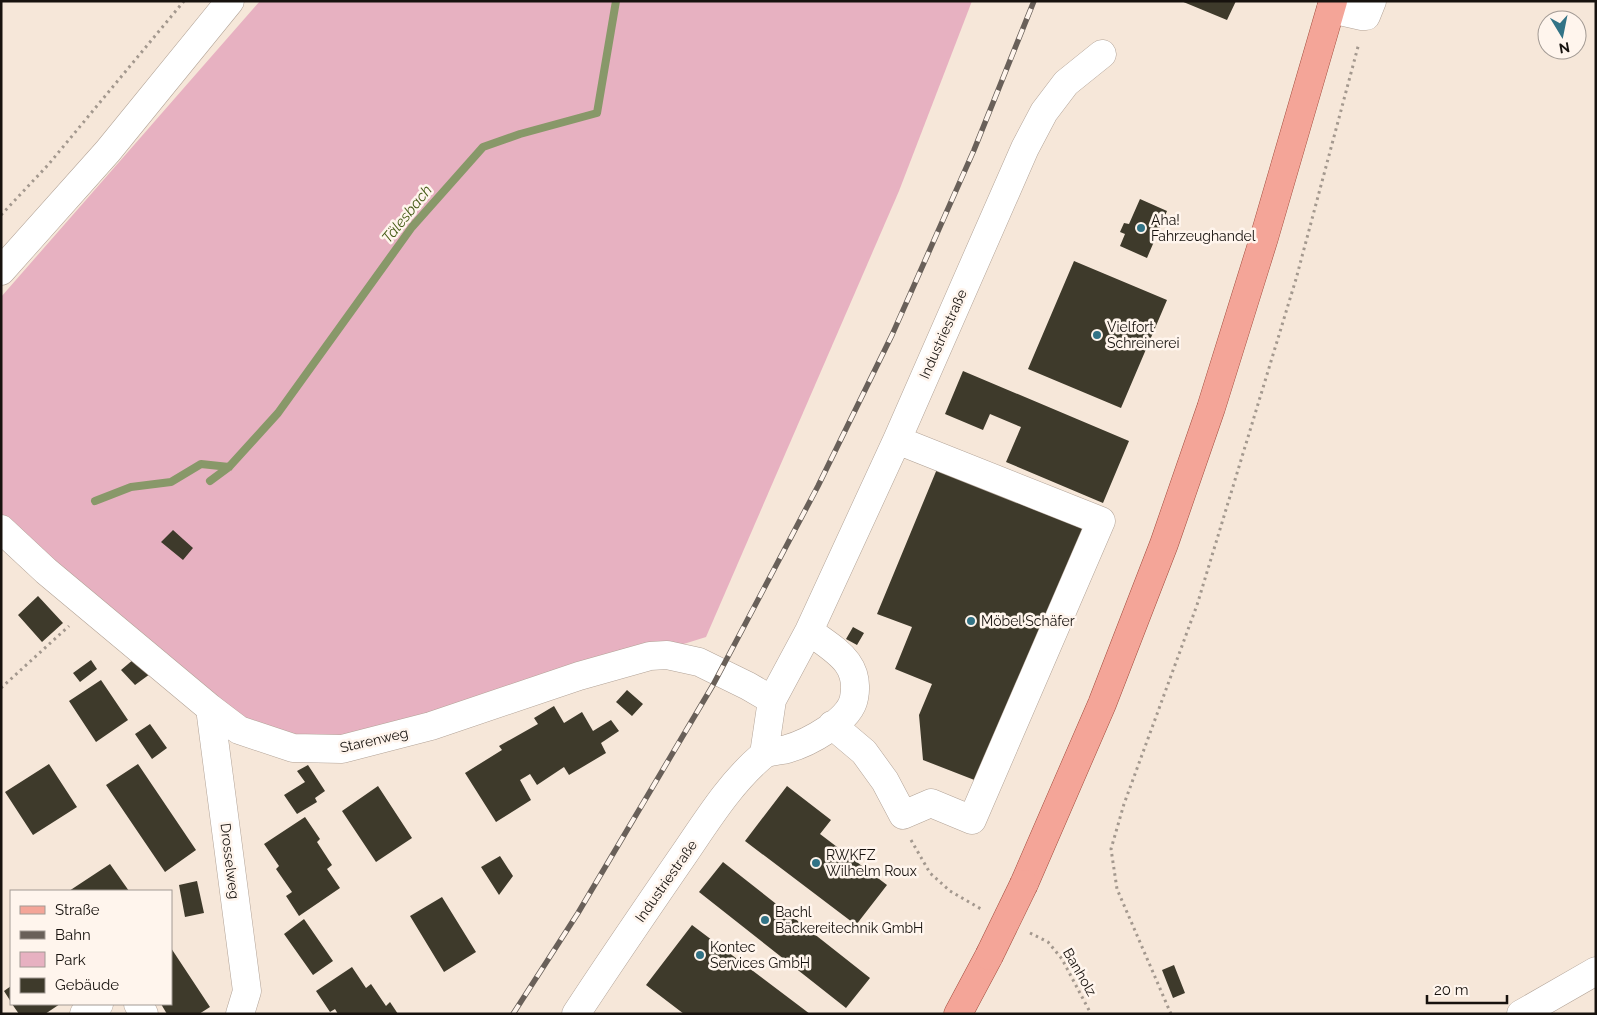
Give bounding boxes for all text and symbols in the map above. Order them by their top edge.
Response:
north arrow [1537,10,1587,60]
text: N [1558,39,1571,57]
water label: Tälesbach [378,181,436,247]
place label: Aha! Fahrzeughandel [1151,212,1256,244]
marker: Aha! Fahrzeughandel [1135,222,1147,234]
street label: Industriestraße [916,287,970,381]
place label: Vielfort Schreinerei [1107,319,1180,351]
marker: Vielfort Schreinerei [1091,329,1103,341]
place label: Möbel Schäfer [981,613,1075,629]
marker: Möbel Schäfer [965,615,977,627]
street label: Starenweg [338,724,410,756]
street label: Drosselweg [217,822,243,900]
street label: Industriestraße [632,837,700,925]
place label: RWKFZ Wilhelm Roux [826,847,917,879]
marker: RWKFZ Wilhelm Roux [810,857,822,869]
legend [10,890,172,1005]
text: Straße [55,901,100,919]
place label: Bachl Bäckereitechnik GmbH [775,904,923,936]
marker: Bachl Bäckereitechnik GmbH [759,914,771,926]
text: Bahn [55,926,91,944]
place label: Kontec Services GmbH [710,939,810,971]
street label: Banholz [1060,945,1100,999]
marker: Kontec Services GmbH [694,949,706,961]
text: Park [55,951,86,969]
scale bar [1427,972,1507,1004]
text: Gebäude [55,976,119,994]
text: 20 m [1434,981,1469,999]

